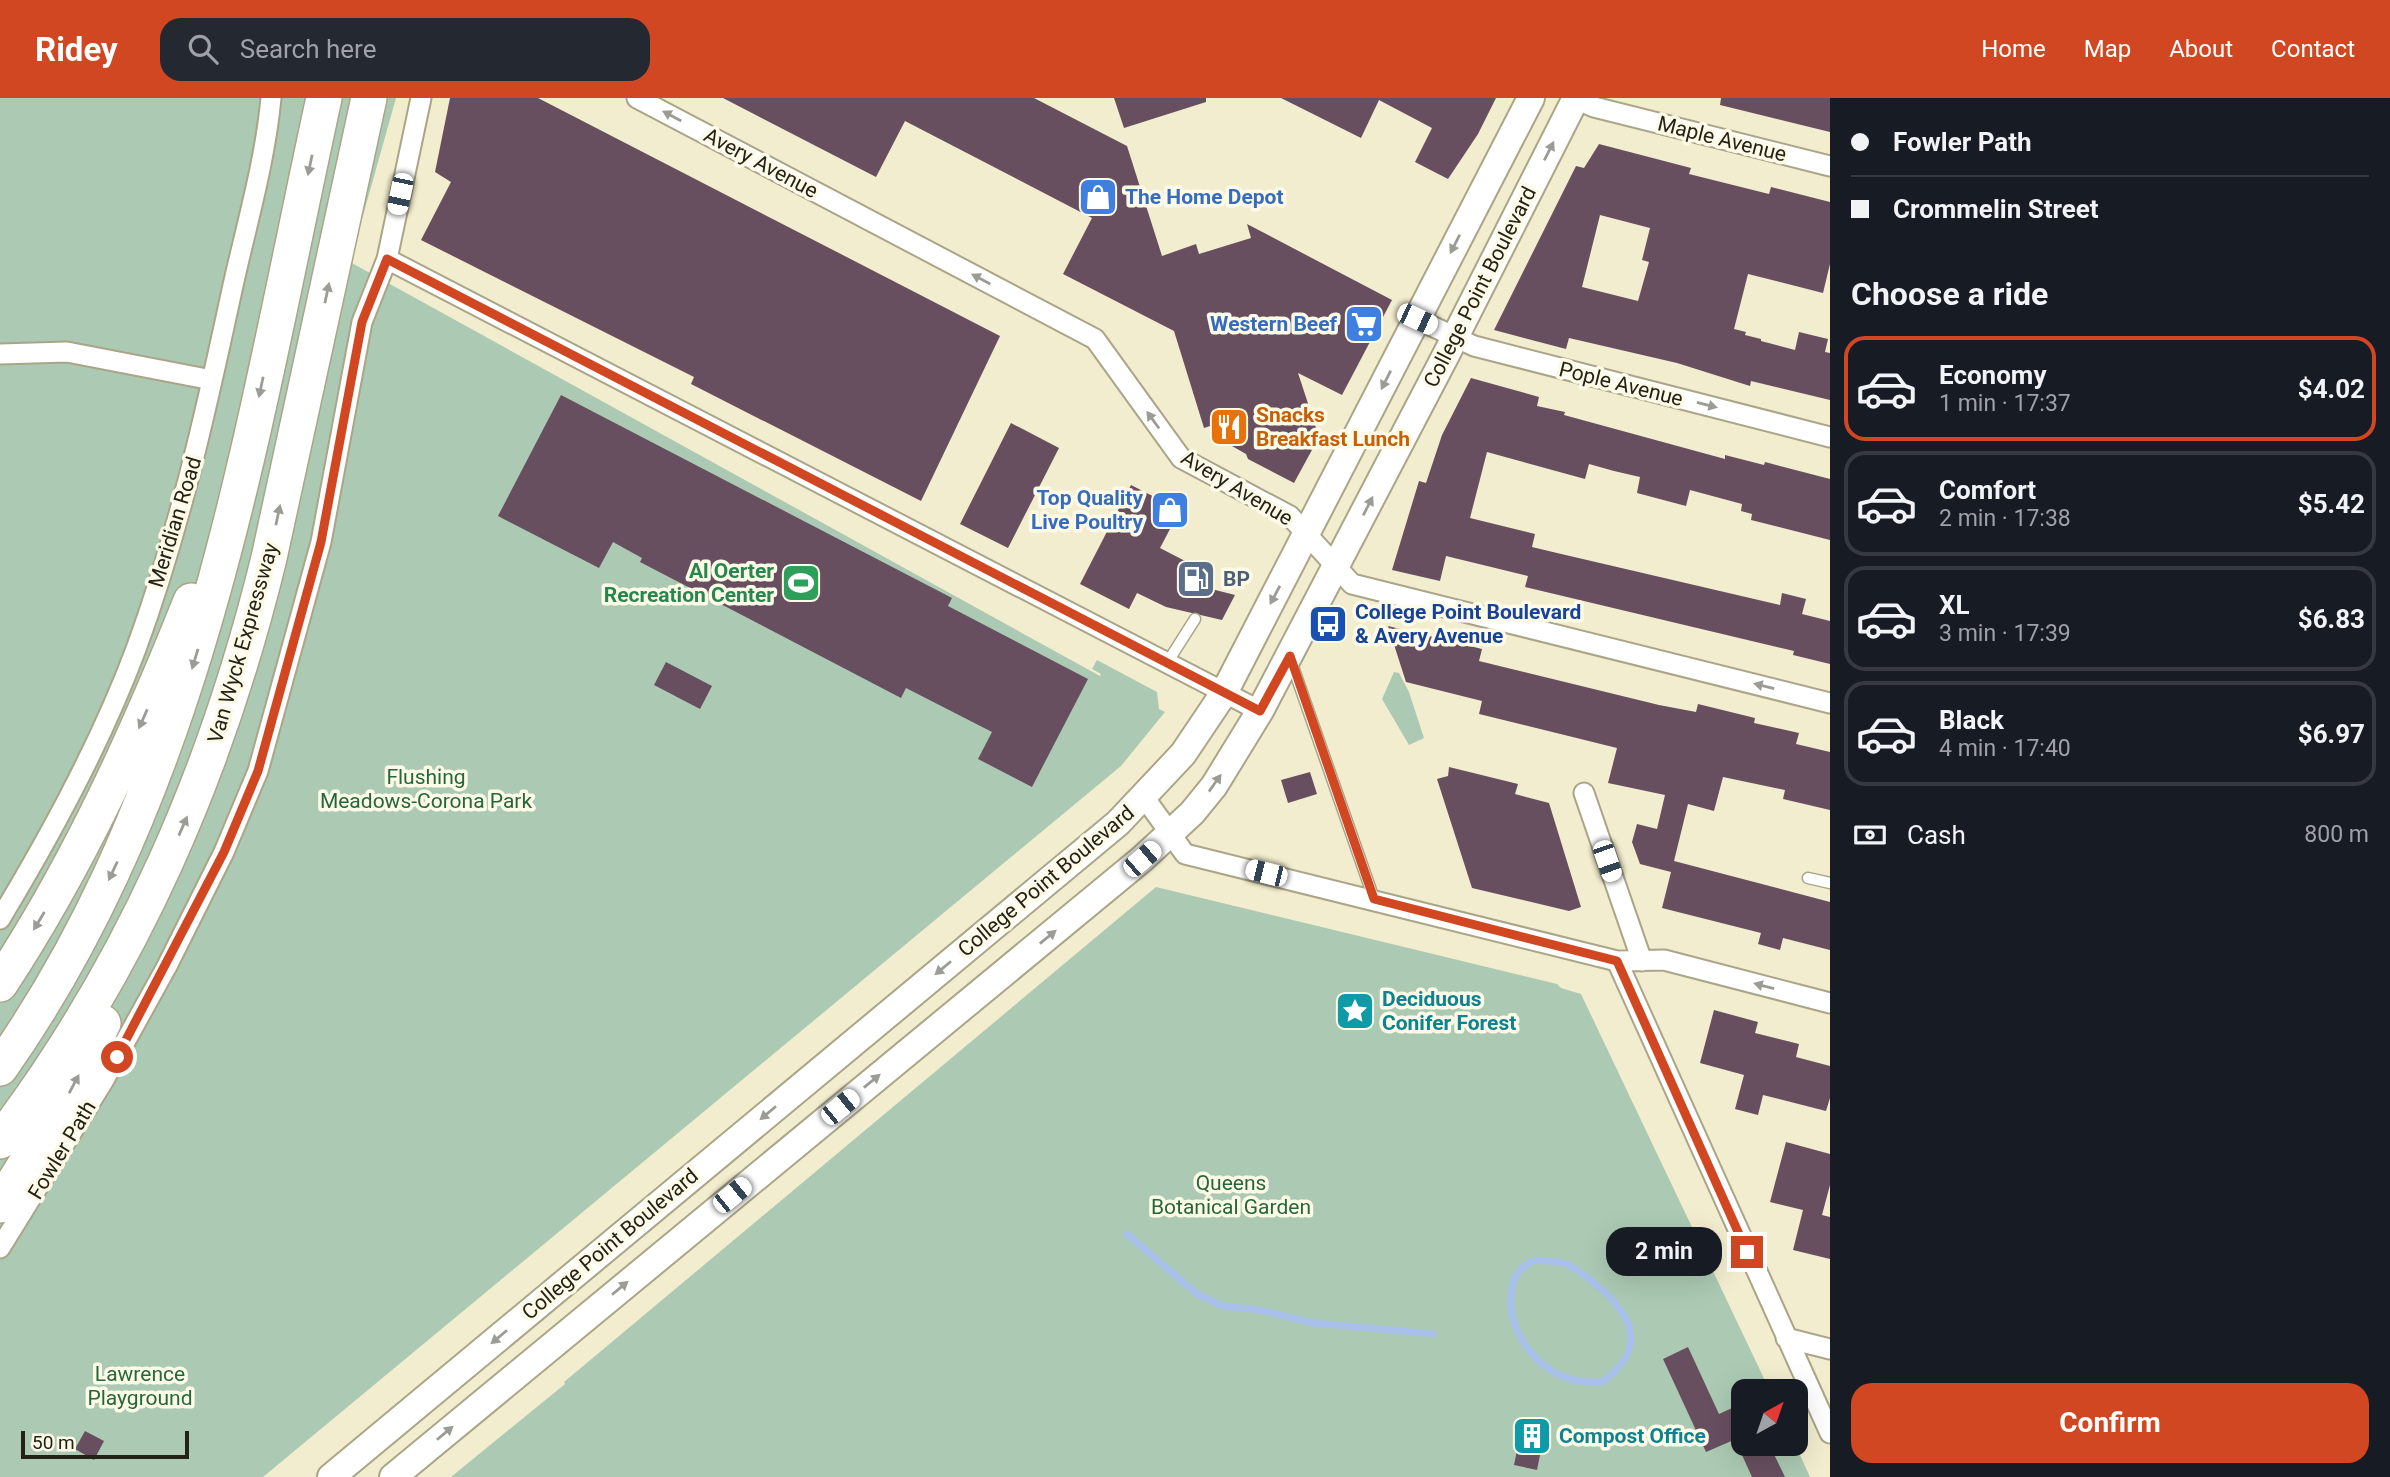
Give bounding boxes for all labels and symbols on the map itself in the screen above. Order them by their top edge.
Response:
one-way arrow [662,110,682,122]
street label: Maple Avenue [1655,111,1789,167]
street label: Avery Avenue [700,123,822,203]
one-way arrow [1544,141,1555,161]
one-way arrow [304,154,315,176]
car [386,171,415,217]
shop icon: The Home Depot [1077,176,1119,218]
street label: College Point Boulevard [1419,183,1541,391]
place label: The Home Depot [1125,185,1284,209]
one-way arrow [1450,234,1461,254]
one-way arrow [971,274,991,286]
one-way arrow [321,282,332,304]
car [1394,301,1441,337]
supermarket icon: Western Beef [1343,303,1385,345]
place label: Western Beef [1210,312,1337,336]
street label: Pople Avenue [1556,357,1686,411]
one-way arrow [1380,370,1391,390]
one-way arrow [255,376,266,398]
one-way arrow [1696,400,1718,411]
place label: Snacks Breakfast Lunch [1256,403,1410,451]
restaurant icon: Snacks Breakfast Lunch [1208,406,1250,448]
one-way arrow [1146,411,1160,429]
street label: Avery Avenue [1177,445,1297,531]
street label: Meridian Road [144,454,206,590]
place label: Top Quality Live Poultry [1031,486,1143,534]
shop icon: Top Quality Live Poultry [1149,489,1191,531]
one-way arrow [1362,496,1374,516]
one-way arrow [273,504,284,526]
street label: Van Wyck Expressway [203,540,283,746]
fuel station icon: BP [1175,558,1217,600]
place label: Al Oerter Recreation Center [604,559,774,607]
sports icon: Al Oerter Recreation Center [780,562,822,604]
place label: BP [1223,567,1250,591]
one-way arrow [1269,585,1281,605]
place label: College Point Boulevard & Avery Avenue [1355,600,1581,648]
bus stop icon: College Point Boulevard & Avery Avenue [1307,603,1349,645]
one-way arrow [189,649,199,670]
one-way arrow [1753,680,1775,691]
one-way arrow [137,709,149,729]
park label: Flushing Meadows-Corona Park [320,765,532,813]
one-way arrow [1208,774,1222,792]
street label: College Point Boulevard [953,800,1139,962]
one-way arrow [177,816,189,836]
car [1120,837,1165,881]
car [1591,838,1624,884]
car [1244,858,1289,888]
one-way arrow [107,861,119,881]
one-way arrow [33,912,45,931]
one-way arrow [1039,930,1056,945]
one-way arrow [934,960,951,975]
one-way arrow [1753,980,1775,991]
place label: Deciduous Conifer Forest [1382,987,1516,1035]
place icon: Deciduous Conifer Forest [1334,990,1376,1032]
route start [101,1041,133,1073]
one-way arrow [863,1074,880,1089]
one-way arrow [68,1075,80,1094]
car [818,1086,863,1128]
street label: Fowler Path [23,1096,101,1204]
one-way arrow [759,1106,777,1121]
street label: College Point Boulevard [517,1163,703,1325]
park label: Queens Botanical Garden [1151,1171,1311,1219]
car [710,1174,755,1216]
callout: 2 min [1607,1228,1722,1276]
route end [1731,1236,1763,1268]
one-way arrow [612,1281,629,1296]
one-way arrow [490,1329,507,1344]
park label: Lawrence Playground [87,1362,193,1410]
north arrow [1731,1379,1808,1456]
building icon: Compost Office [1511,1415,1553,1457]
place label: Compost Office [1559,1424,1706,1448]
one-way arrow [436,1426,454,1441]
scale bar [21,1428,189,1460]

